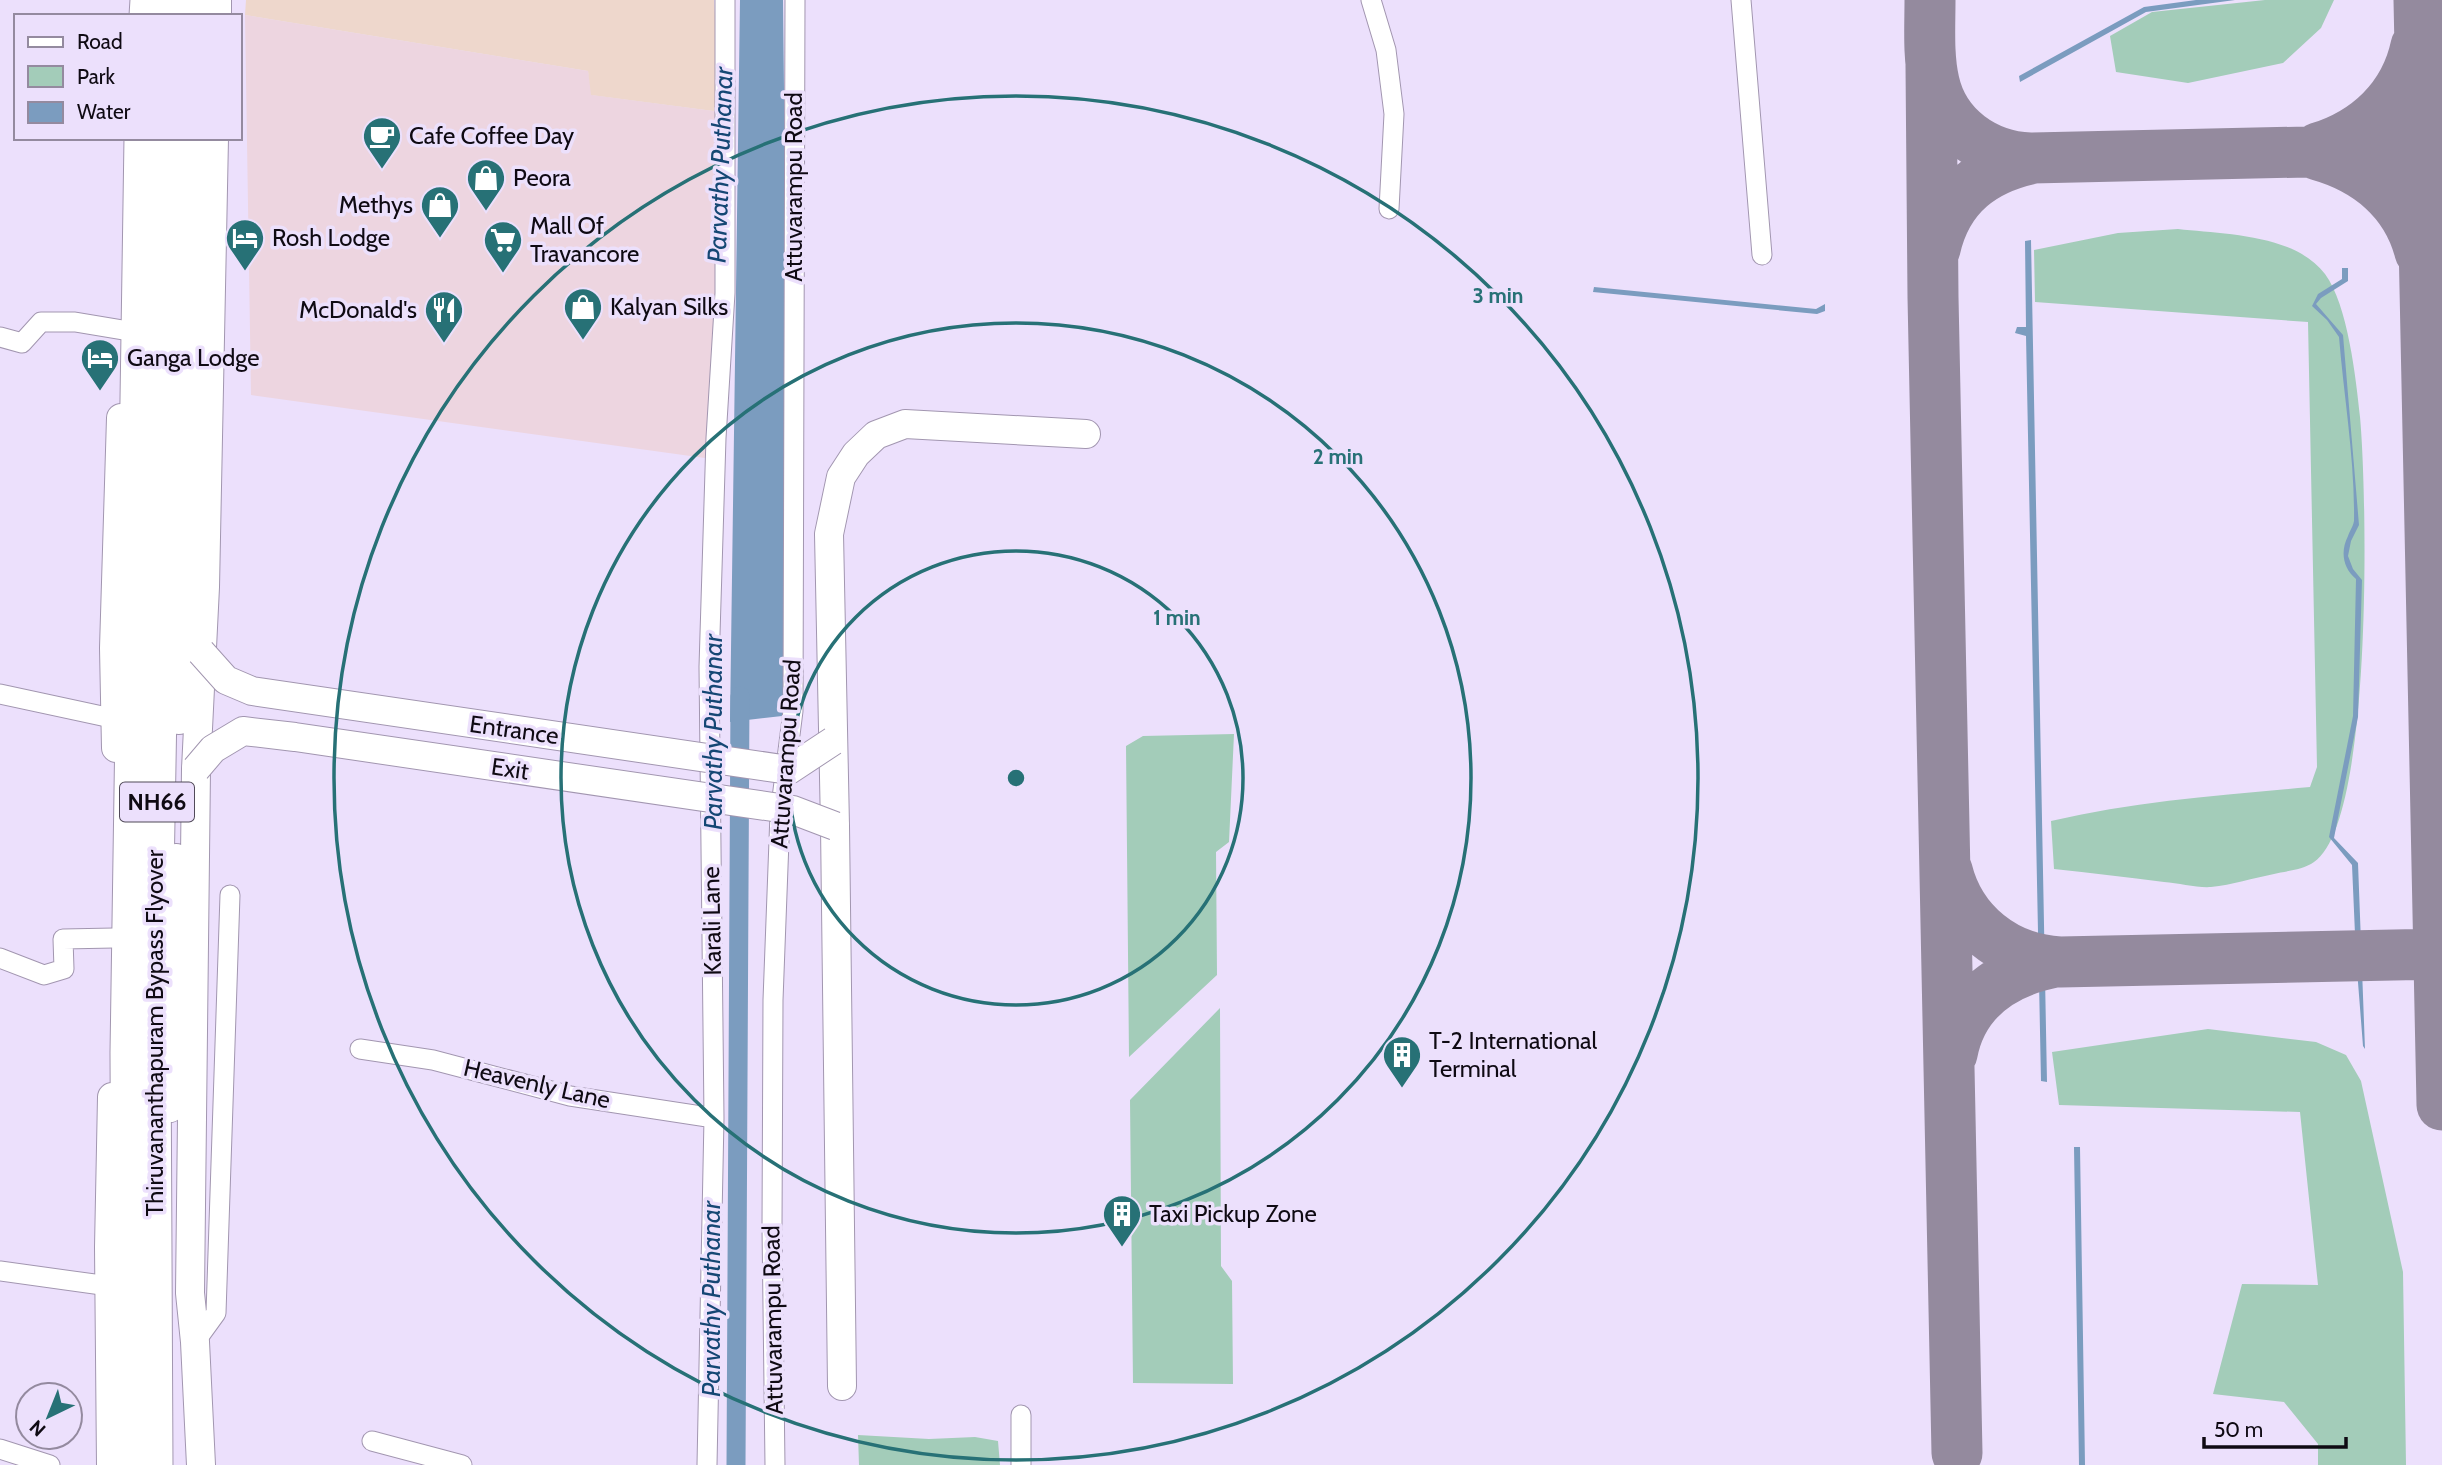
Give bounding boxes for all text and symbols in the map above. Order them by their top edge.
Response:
legend [14,14,242,140]
text: Road [77,29,123,54]
text: Park [77,64,115,89]
water label: Parvathy Puthanar [701,65,739,264]
street label: Attuvarampu Road [779,92,808,282]
text: Water [77,99,131,124]
cafe icon: Cafe Coffee Day [361,115,403,170]
place label: Cafe Coffee Day [409,121,574,150]
shop icon: Peora [465,157,507,212]
place label: Peora [513,163,571,192]
shop icon: Methys [419,184,461,239]
place label: Methys [339,190,413,219]
place label: Mall Of Travancore [530,211,639,268]
hotel icon: Rosh Lodge [224,217,266,272]
supermarket icon: Mall Of Travancore [482,219,524,274]
place label: Rosh Lodge [272,223,390,252]
text: 3 min [1473,283,1523,308]
shop icon: Kalyan Silks [562,286,604,341]
restaurant icon: McDonald's [423,289,465,344]
place label: Kalyan Silks [610,292,728,321]
place label: McDonald's [299,295,417,324]
hotel icon: Ganga Lodge [79,337,121,392]
place label: Ganga Lodge [127,343,259,372]
text: 2 min [1313,444,1363,469]
text: 1 min [1153,605,1201,630]
water label: Parvathy Puthanar [697,633,729,830]
street label: Attuvarampu Road [764,658,807,849]
street label: Entrance [468,709,561,750]
street label: Exit [489,752,531,785]
centre of rings [1004,766,1028,790]
road number: NH66 [120,782,194,822]
street label: Thiruvananthapuram Bypass Flyover [140,849,169,1216]
street label: Karali Lane [696,866,727,976]
place label: T-2 International Terminal [1429,1026,1598,1083]
building icon: T-2 International Terminal [1381,1034,1423,1089]
street label: Heavenly Lane [461,1053,613,1114]
building icon: Taxi Pickup Zone [1101,1193,1143,1248]
place label: Taxi Pickup Zone [1149,1199,1317,1228]
water label: Parvathy Puthanar [695,1200,727,1397]
street label: Attuvarampu Road [756,1225,789,1415]
north arrow [14,1381,84,1451]
scale bar [2204,1406,2346,1450]
text: N [25,1415,51,1441]
text: 50 m [2214,1417,2263,1442]

